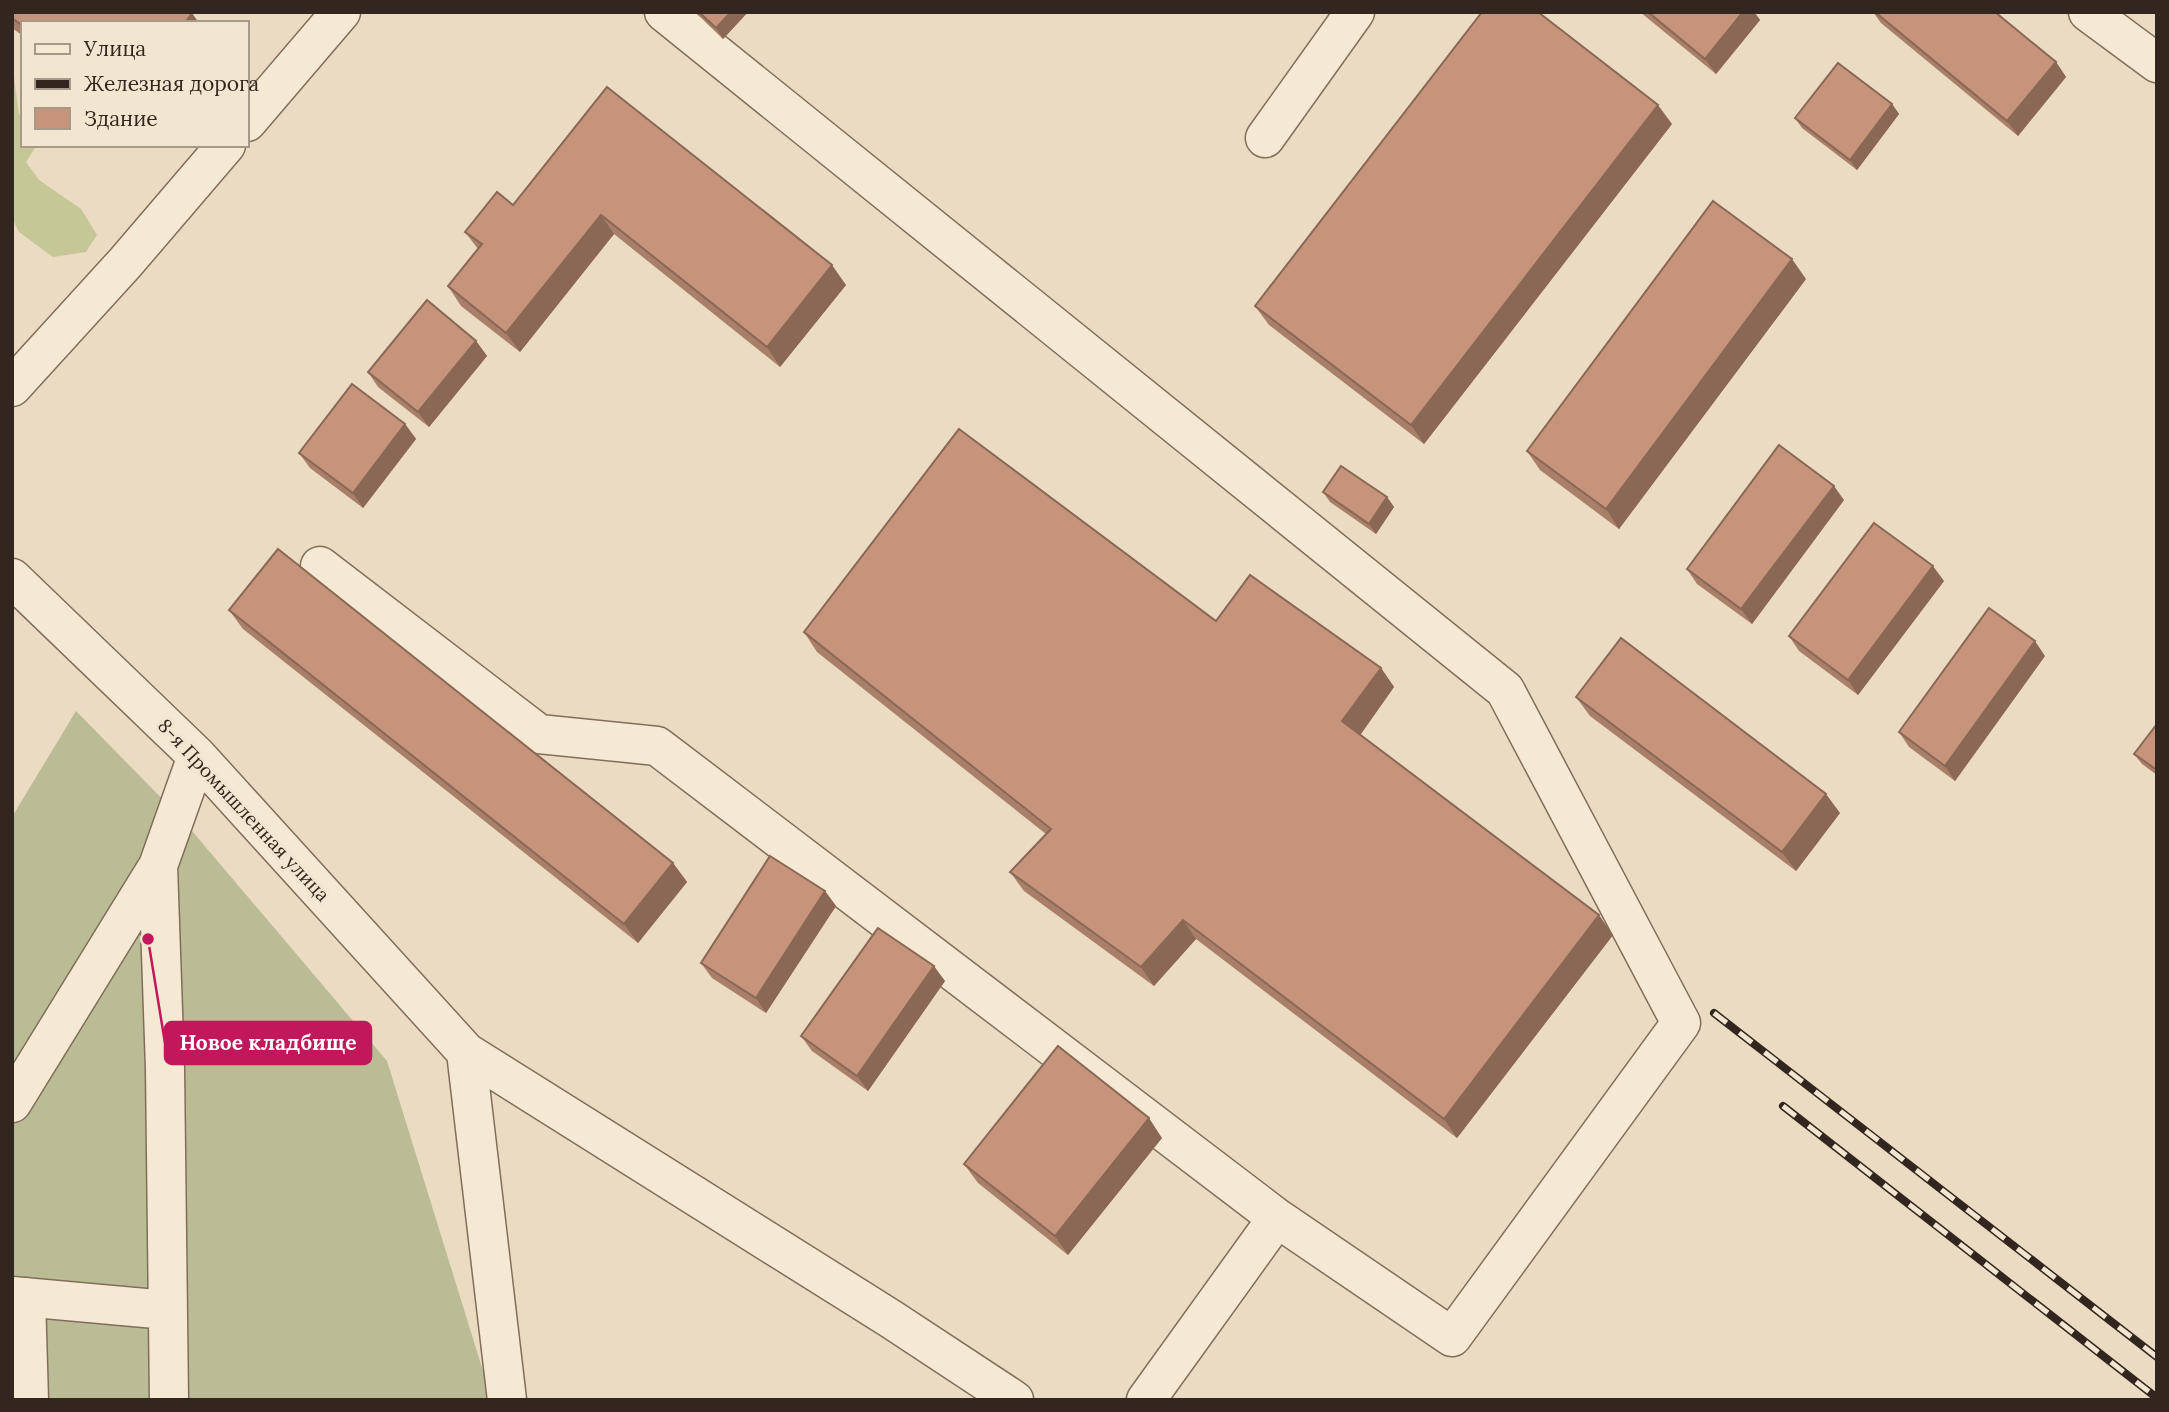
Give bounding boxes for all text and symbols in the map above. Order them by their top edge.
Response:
legend [21,21,248,147]
text: Улица [83,35,146,62]
text: Железная дорога [84,70,259,97]
text: Здание [84,105,158,132]
street label: 8-я Промышленная улица [153,714,335,906]
callout: Новое кладбище [165,1022,371,1064]
text: Новое кладбище [179,1029,357,1056]

